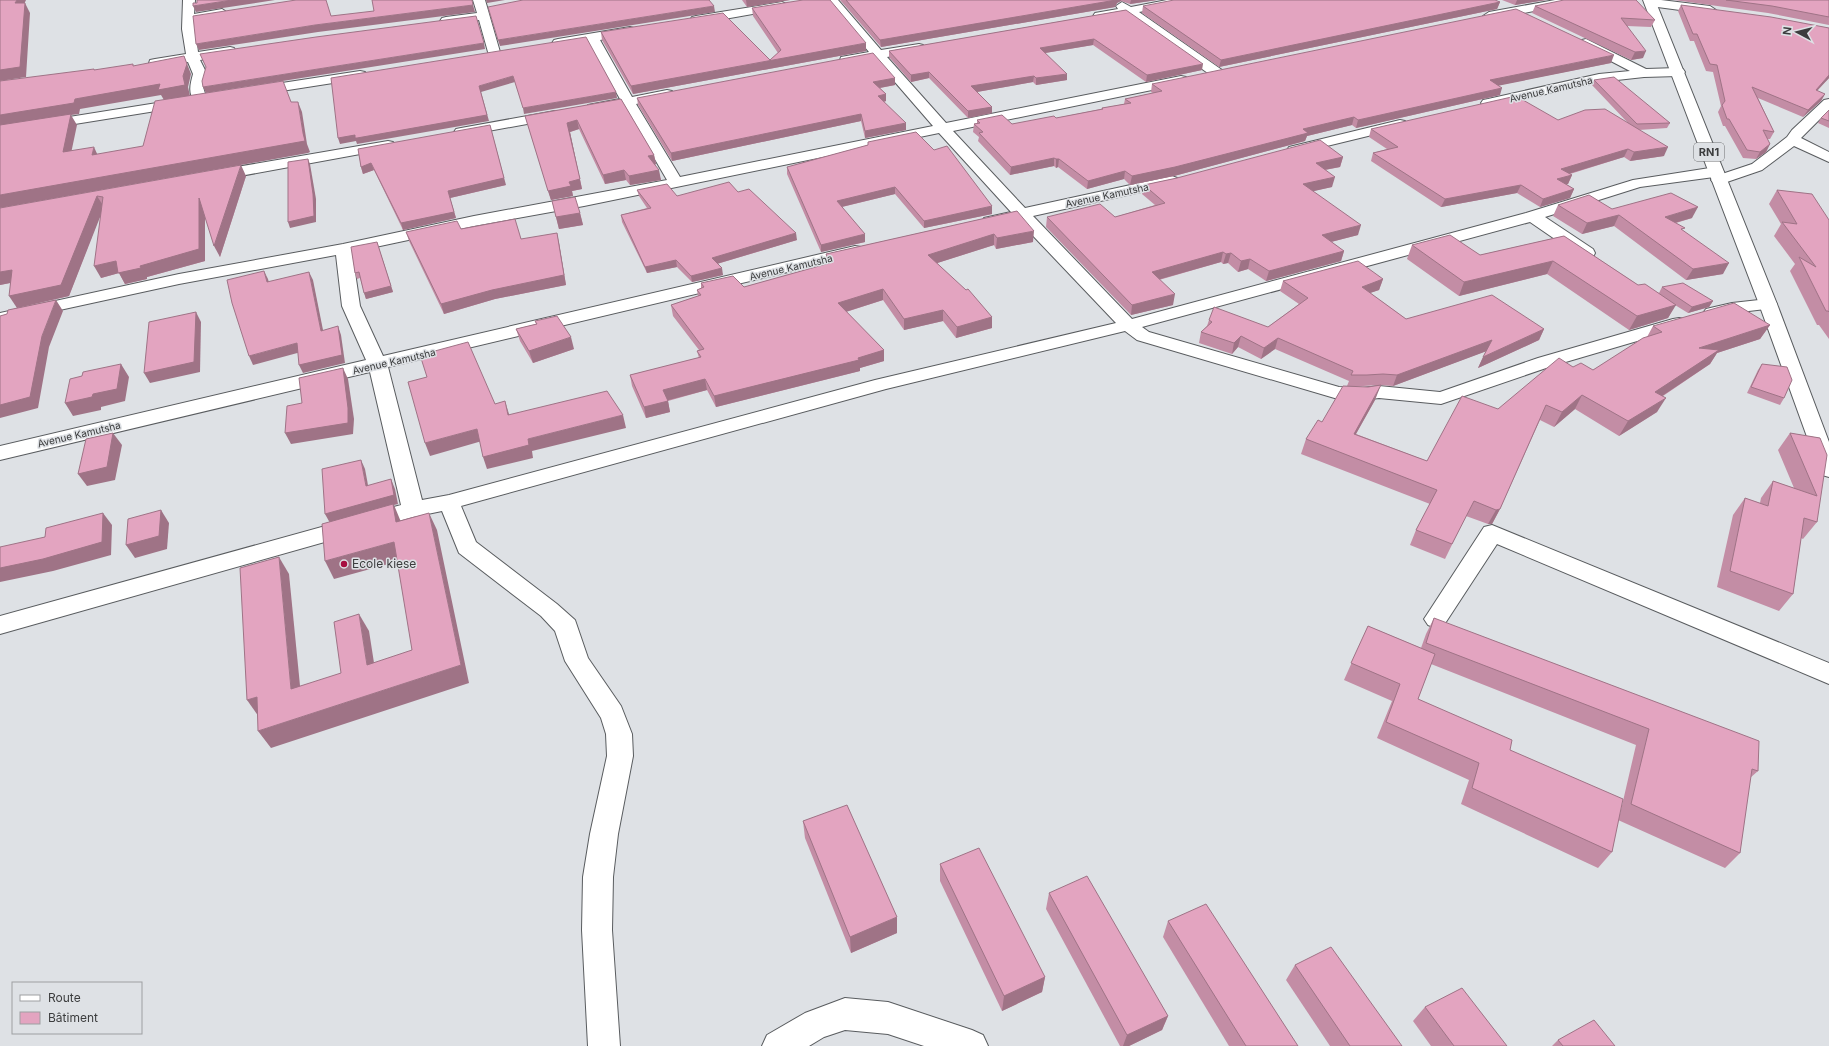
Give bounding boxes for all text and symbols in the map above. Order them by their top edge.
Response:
north arrow [1777,12,1817,52]
text: N [1780,26,1795,36]
street label: Avenue Kamutsha [1508,74,1594,104]
road number: RN1 [1694,143,1724,161]
street label: Avenue Kamutsha [1064,180,1150,210]
street label: Avenue Kamutsha [748,252,834,282]
street label: Avenue Kamutsha [351,346,437,376]
street label: Avenue Kamutsha [36,419,122,449]
place label: Ecole kiese [352,556,416,571]
marker: Ecole kiese [339,559,349,569]
legend [12,982,142,1034]
text: Route [48,990,81,1005]
text: Bâtiment [48,1010,98,1025]

